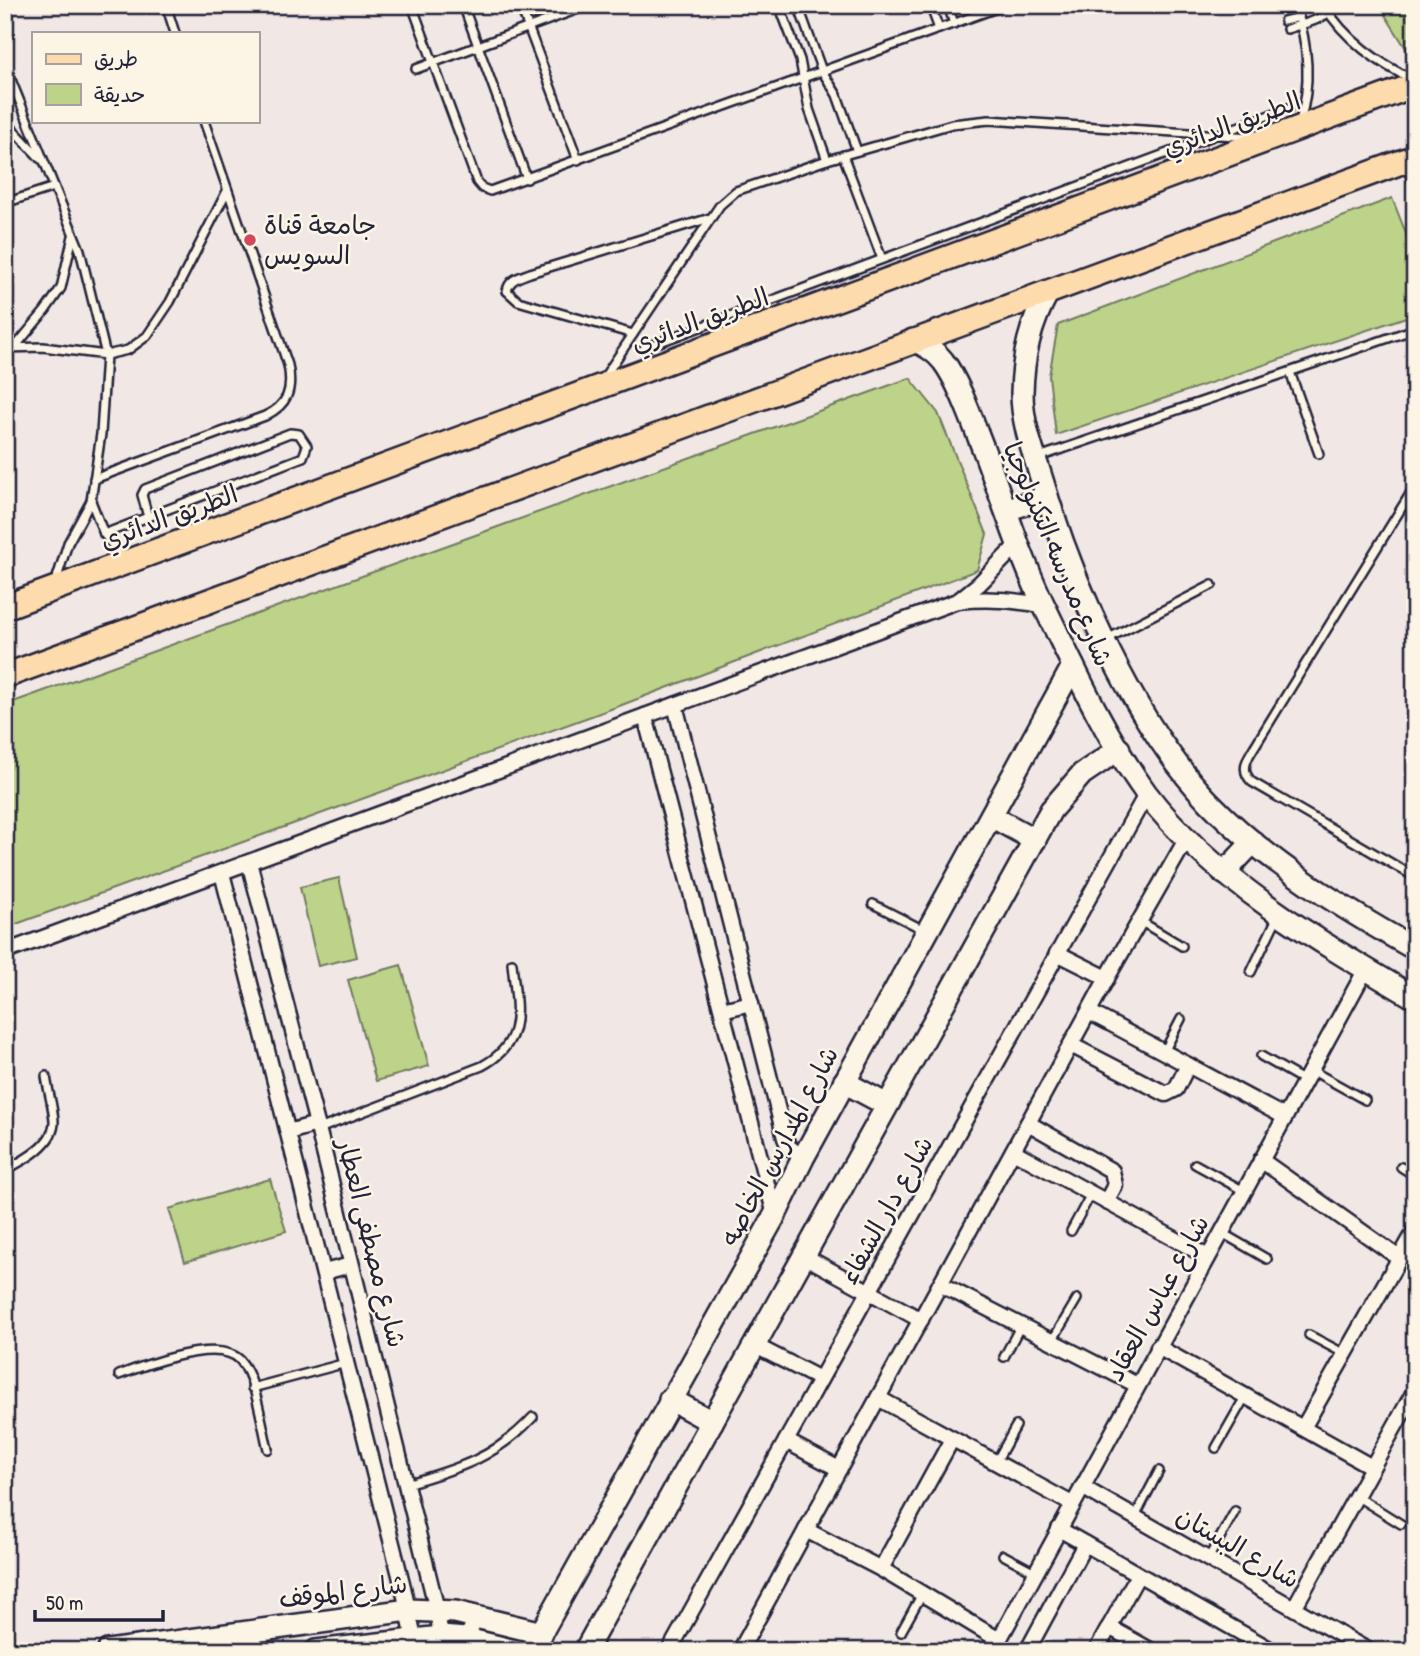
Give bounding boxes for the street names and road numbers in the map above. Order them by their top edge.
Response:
street label: الطريق الدائري [1158,82,1306,167]
street label: الطريق الدائري [626,278,774,363]
street label: شارع مدرسه التكنولوجيا [994,436,1122,672]
street label: الطريق الدائري [95,475,243,560]
street label: شارع المدارس الخاصه [711,1040,847,1252]
street label: شارع دار الشفاء [830,1129,942,1291]
street label: شارع مصطفى العطار [328,1133,415,1351]
street label: شارع عباس العقاد [1096,1208,1218,1388]
street label: شارع البستان [1170,1497,1306,1597]
street label: شارع الموقف [277,1565,409,1617]

